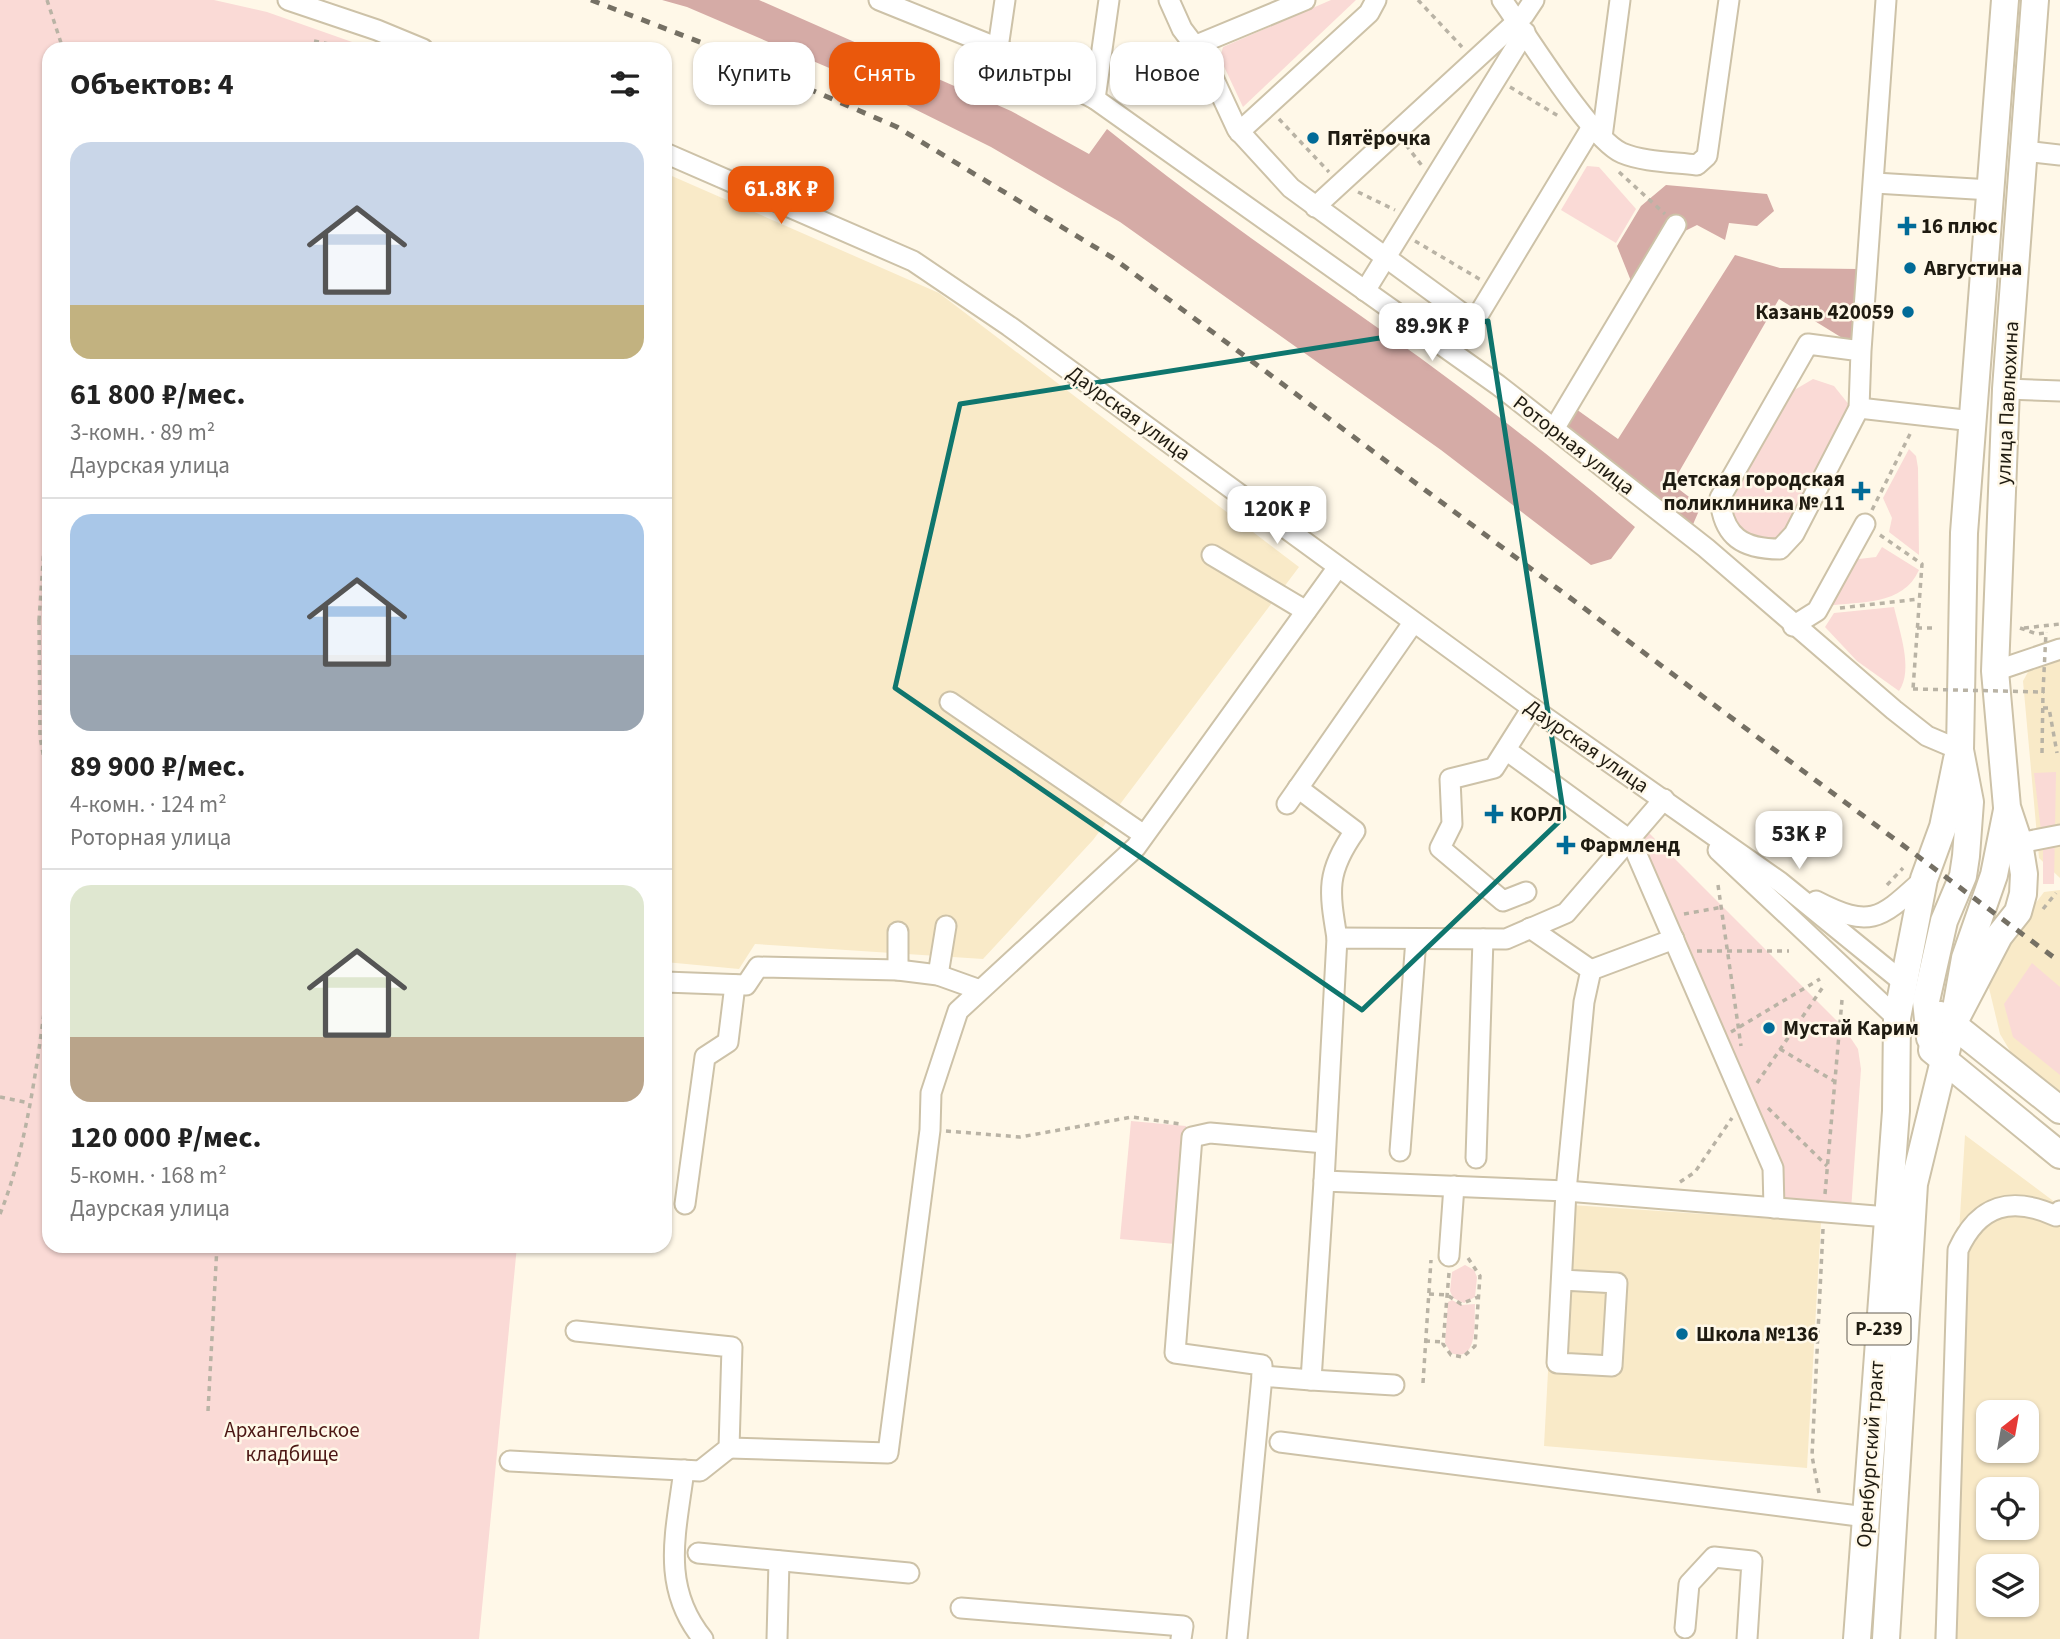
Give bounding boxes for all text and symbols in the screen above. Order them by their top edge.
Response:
chip: Купить [693,42,815,105]
chip: Снять [829,42,940,105]
chip: Фильтры [954,42,1096,105]
chip: Новое [1110,42,1224,105]
text: Объектов: 4 [70,63,234,106]
icon: filters [606,65,644,103]
place label: Пятёрочка [1327,123,1431,153]
marker: Пятёрочка [1305,130,1321,146]
pin: 61.8K ₽ [716,166,846,226]
text: 61.8K ₽ [744,172,818,205]
icon: home [294,187,420,313]
place label: 16 плюс [1921,211,1998,241]
marker: 16 плюс [1899,218,1915,234]
place label: Августина [1923,253,2022,283]
marker: Августина [1902,260,1918,276]
place label: Казань 420059 [1755,297,1894,327]
pin: 89.9K ₽ [1367,304,1497,363]
marker: Казань 420059 [1900,304,1916,320]
text: 89.9K ₽ [1395,309,1469,342]
street label: улица Павлюхина [1988,320,2026,486]
street label: Даурская улица [1061,358,1197,468]
text: 61 800 ₽/мес. [70,373,246,416]
street label: Роторная улица [1507,388,1641,502]
text: 3-комн. · 89 m² [70,416,215,449]
text: Даурская улица [70,449,230,482]
place label: Детская городская поликлиника № 11 [1663,464,1845,518]
marker: Детская городская поликлиника № 11 [1851,481,1871,501]
pin: 120K ₽ [1220,486,1334,546]
text: 120K ₽ [1243,492,1311,525]
icon: home [294,559,420,685]
street label: Даурская улица [1519,692,1655,800]
text: 89 900 ₽/мес. [70,745,246,788]
text: 4-комн. · 124 m² [70,788,227,821]
place label: КОРЛ [1510,799,1562,829]
marker: КОРЛ [1484,804,1504,824]
pin: 53K ₽ [1750,812,1848,871]
text: 53K ₽ [1771,817,1827,850]
text: Роторная улица [70,821,231,854]
place label: Фармленд [1580,830,1681,860]
marker: Фармленд [1558,837,1574,853]
icon: home [294,930,420,1056]
place label: Мустай Карим [1783,1013,1919,1043]
marker: Мустай Карим [1761,1020,1777,1036]
text: 120 000 ₽/мес. [70,1116,261,1159]
text: 5-комн. · 168 m² [70,1159,227,1192]
text: Даурская улица [70,1192,230,1225]
road number: Р-239 [1848,1314,1910,1344]
place label: Школа №136 [1696,1319,1819,1349]
marker: Школа №136 [1674,1326,1690,1342]
street label: Оренбургский тракт [1848,1359,1892,1549]
north arrow [1976,1400,2039,1463]
map controls [1976,1400,2039,1617]
park label: Архангельское кладбище [224,1415,360,1469]
button: locate [1976,1477,2039,1540]
button: layers [1976,1554,2039,1617]

